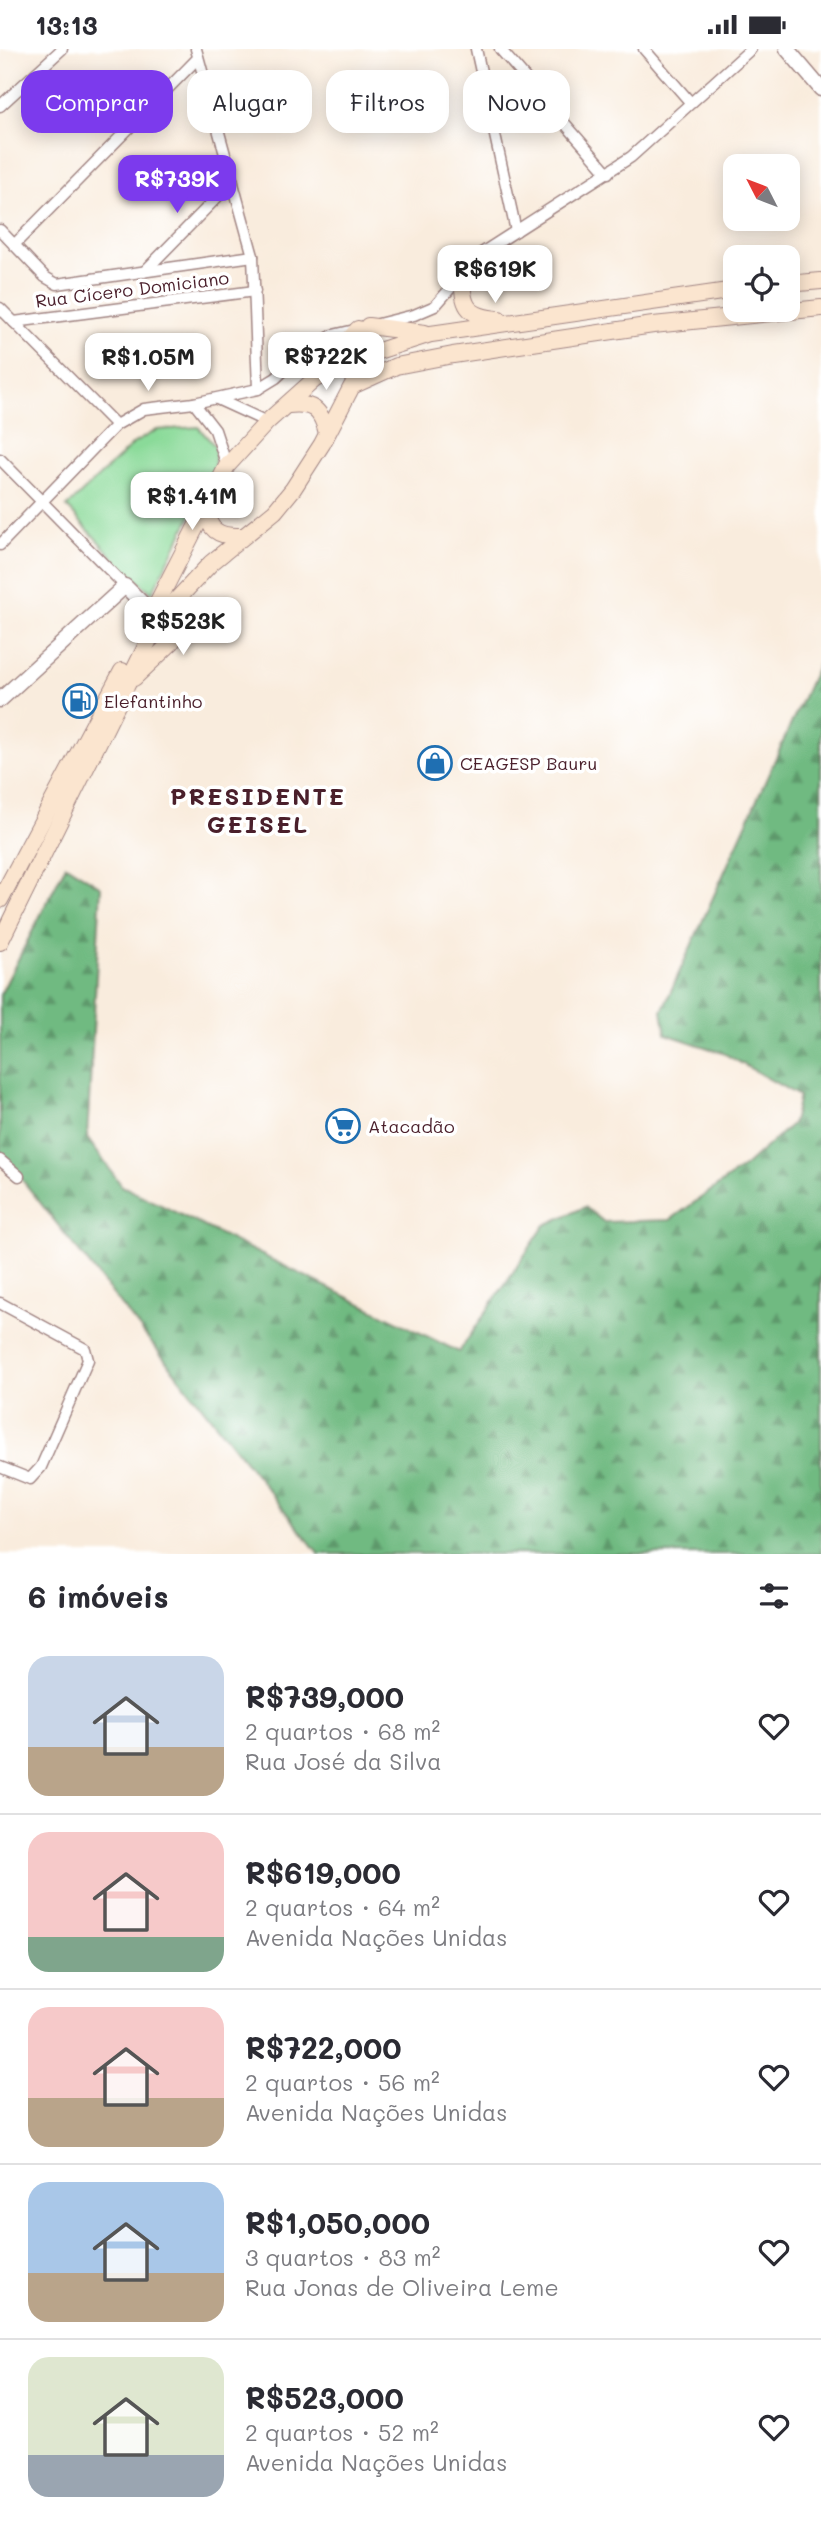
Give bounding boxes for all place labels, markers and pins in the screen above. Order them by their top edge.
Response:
pin: R$739K [120,155,234,215]
pin: R$619K [438,245,552,305]
pin: R$1.05M [83,333,213,393]
pin: R$722K [269,333,383,392]
pin: R$1.41M [127,473,257,532]
pin: R$523K [126,597,240,657]
fuel station icon: Elefantinho [61,682,99,720]
place label: Elefantinho [104,689,203,713]
shop icon: CEAGESP Bauru [416,744,454,782]
place label: CEAGESP Bauru [460,751,597,775]
supermarket icon: Atacadão [324,1107,362,1145]
place label: Atacadão [368,1114,455,1138]

